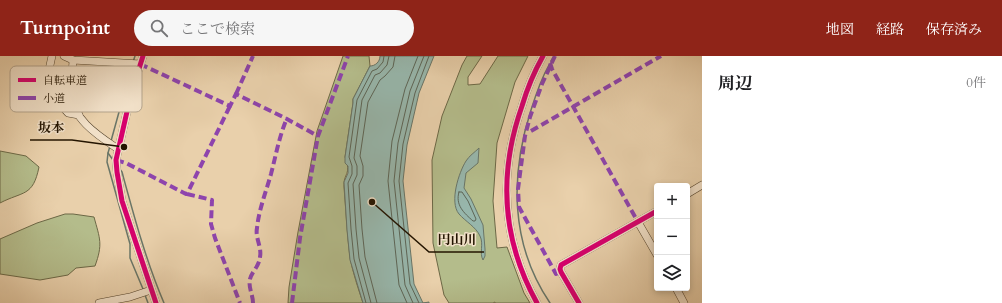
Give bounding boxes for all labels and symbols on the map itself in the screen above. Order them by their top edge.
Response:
legend [10,66,142,112]
text: 自転車道 [43,73,87,88]
text: 小道 [43,91,65,106]
callout: 坂本 [30,115,72,140]
text: 坂本 [38,119,64,137]
callout: 円山川 [429,227,484,252]
text: 円山川 [437,231,477,249]

